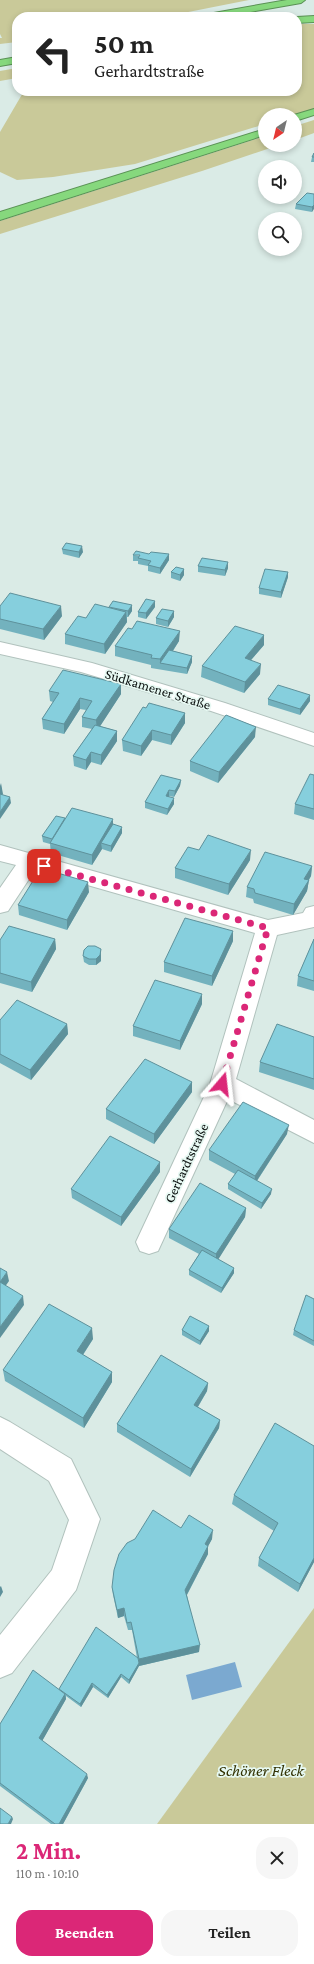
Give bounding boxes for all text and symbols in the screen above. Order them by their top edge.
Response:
icon: left [28,28,80,80]
text: 50 m [94,28,154,59]
text: Gerhardtstraße [94,61,204,81]
north arrow [258,108,302,152]
map controls [258,108,302,256]
button: sound [258,160,302,204]
button: search [258,212,302,256]
street label: Südkamener Straße [103,665,213,713]
pin [27,849,61,883]
icon: arrive [33,855,55,877]
position arrow [201,1063,243,1105]
street label: Gerhardtstraße [161,1121,211,1205]
park label: Schöner Fleck [218,1761,305,1780]
text: 2 Min. [16,1837,81,1864]
button: close [256,1837,298,1879]
text: 110 m · 10:10 [16,1866,79,1881]
button: Beenden [16,1910,153,1956]
button: Teilen [161,1910,298,1956]

